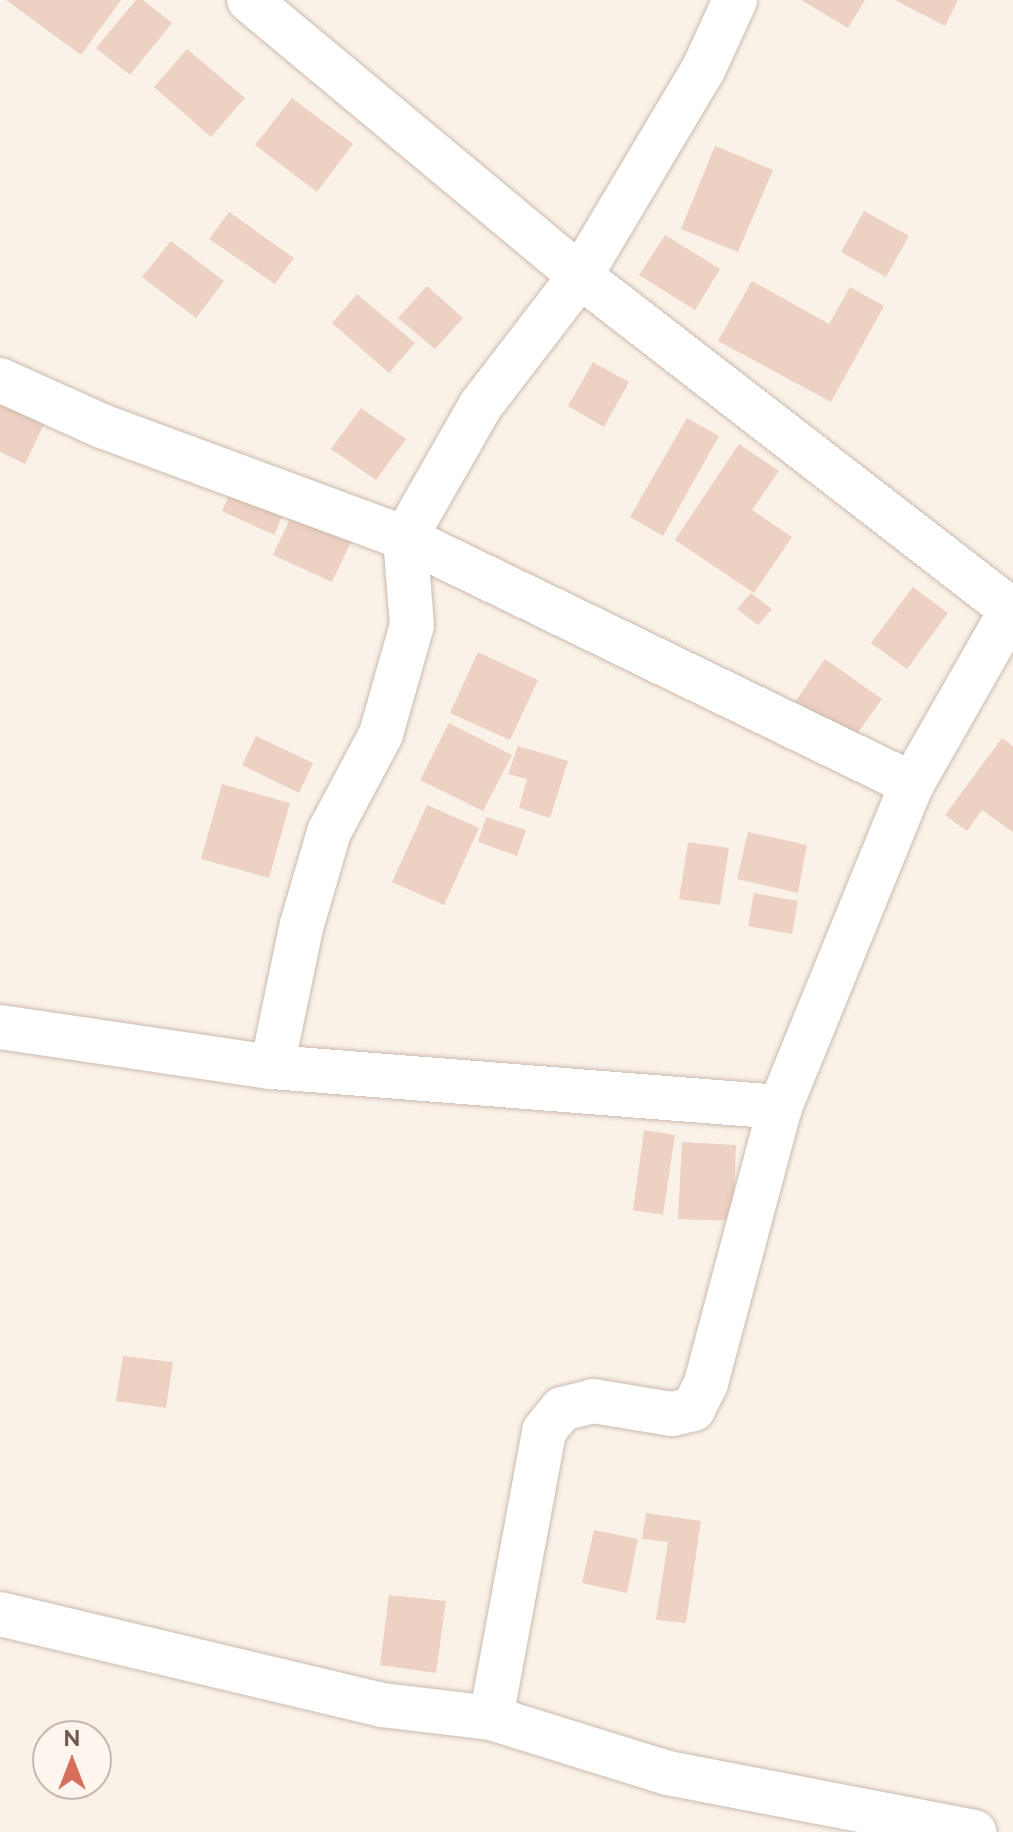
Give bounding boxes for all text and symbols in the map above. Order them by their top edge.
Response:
north arrow [32,1720,112,1800]
text: N [64,1725,80,1751]

